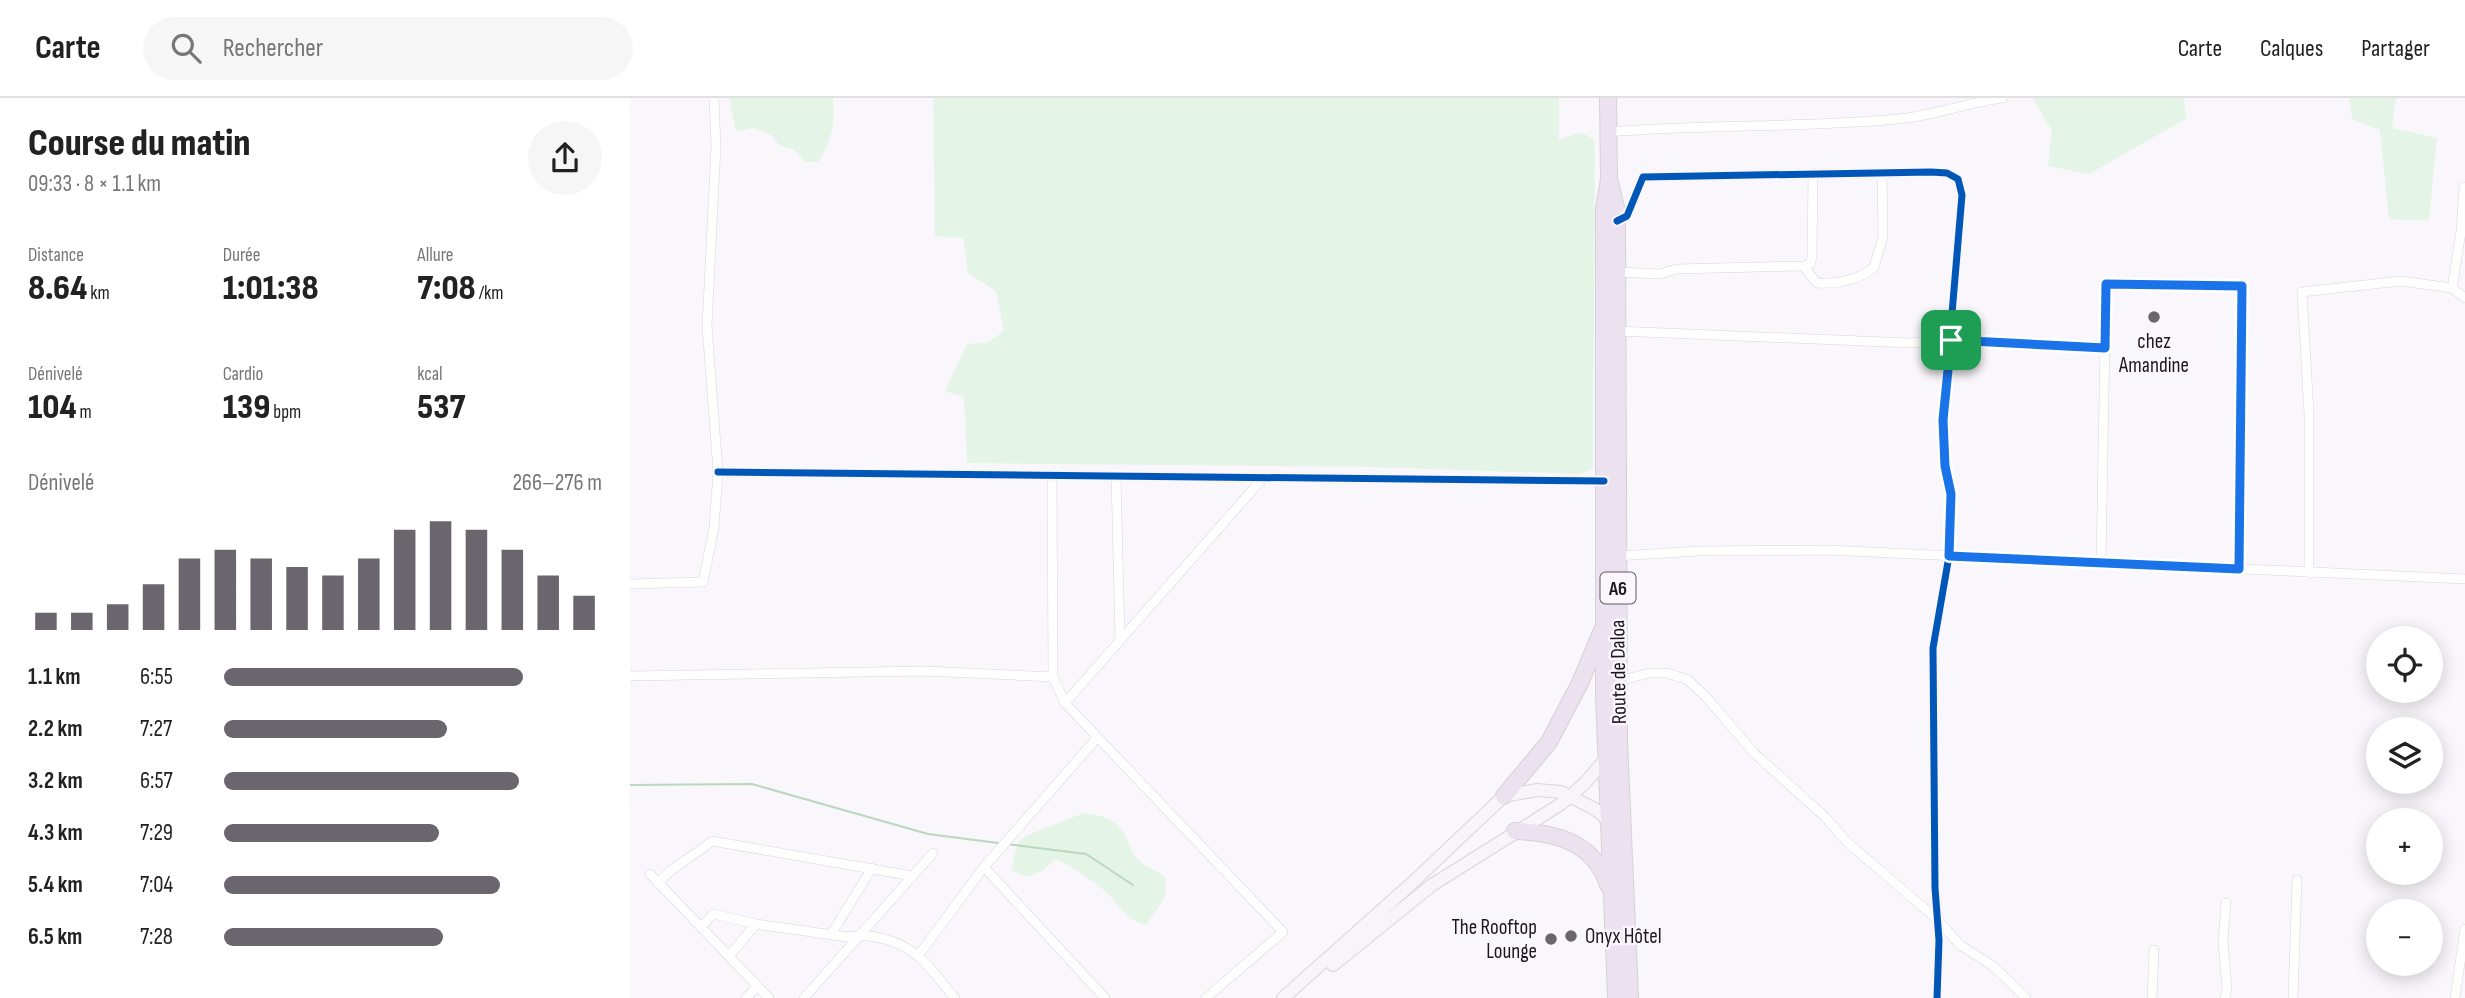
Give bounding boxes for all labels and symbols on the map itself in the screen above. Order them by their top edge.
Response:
marker: chez Amandine [2146,309,2162,325]
pin [1921,310,1981,370]
place label: chez Amandine [2118,329,2189,378]
road number: A6 [1600,573,1636,603]
street label: Route de Daloa [1605,620,1632,724]
place label: The Rooftop Lounge [1451,915,1537,964]
place label: Onyx Hôtel [1585,924,1662,949]
marker: Onyx Hôtel [1563,928,1579,944]
marker: The Rooftop Lounge [1543,931,1559,947]

